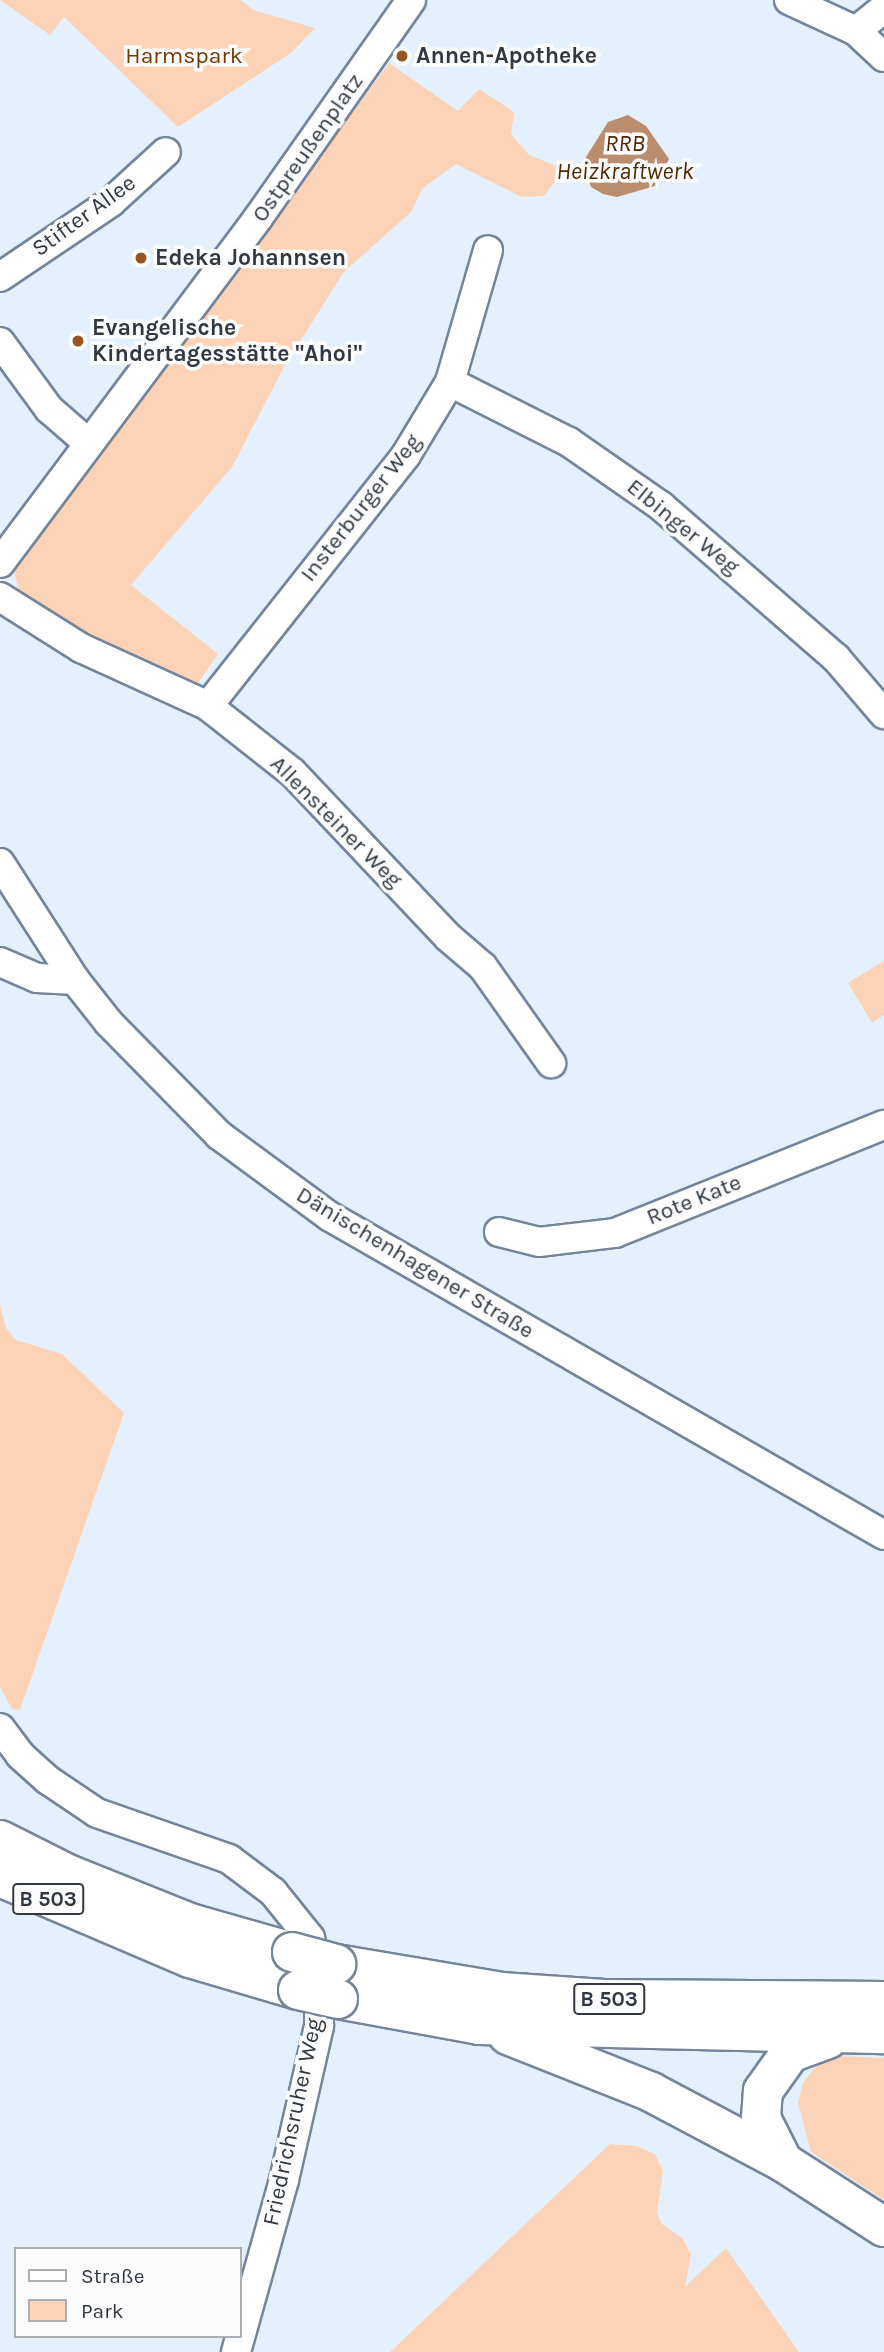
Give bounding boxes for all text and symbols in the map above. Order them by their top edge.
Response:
park label: Harmspark [125,42,243,70]
place label: Annen-Apotheke [416,42,597,70]
marker: Annen-Apotheke [394,48,410,64]
street label: Ostpreußenplatz [247,68,369,228]
water label: RRB Heizkraftwerk [556,130,694,186]
street label: Stifter Allee [27,169,141,263]
place label: Edeka Johannsen [155,244,346,272]
marker: Edeka Johannsen [133,250,149,266]
place label: Evangelische Kindertagesstätte "Ahoi" [92,314,362,368]
marker: Evangelische Kindertagesstätte "Ahoi" [70,333,86,349]
street label: Insterburger Weg [295,429,427,587]
street label: Elbinger Weg [621,473,745,581]
street label: Allensteiner Weg [264,750,408,894]
street label: Rote Kate [643,1169,745,1231]
street label: Dänischenhagener Straße [291,1181,539,1345]
road number: B 503 [11,1882,85,1916]
road number: B 503 [572,1982,646,2016]
street label: Friedrichsruher Weg [257,2015,329,2229]
legend [14,2247,242,2338]
text: Straße [81,2264,144,2288]
text: Park [81,2299,124,2323]

